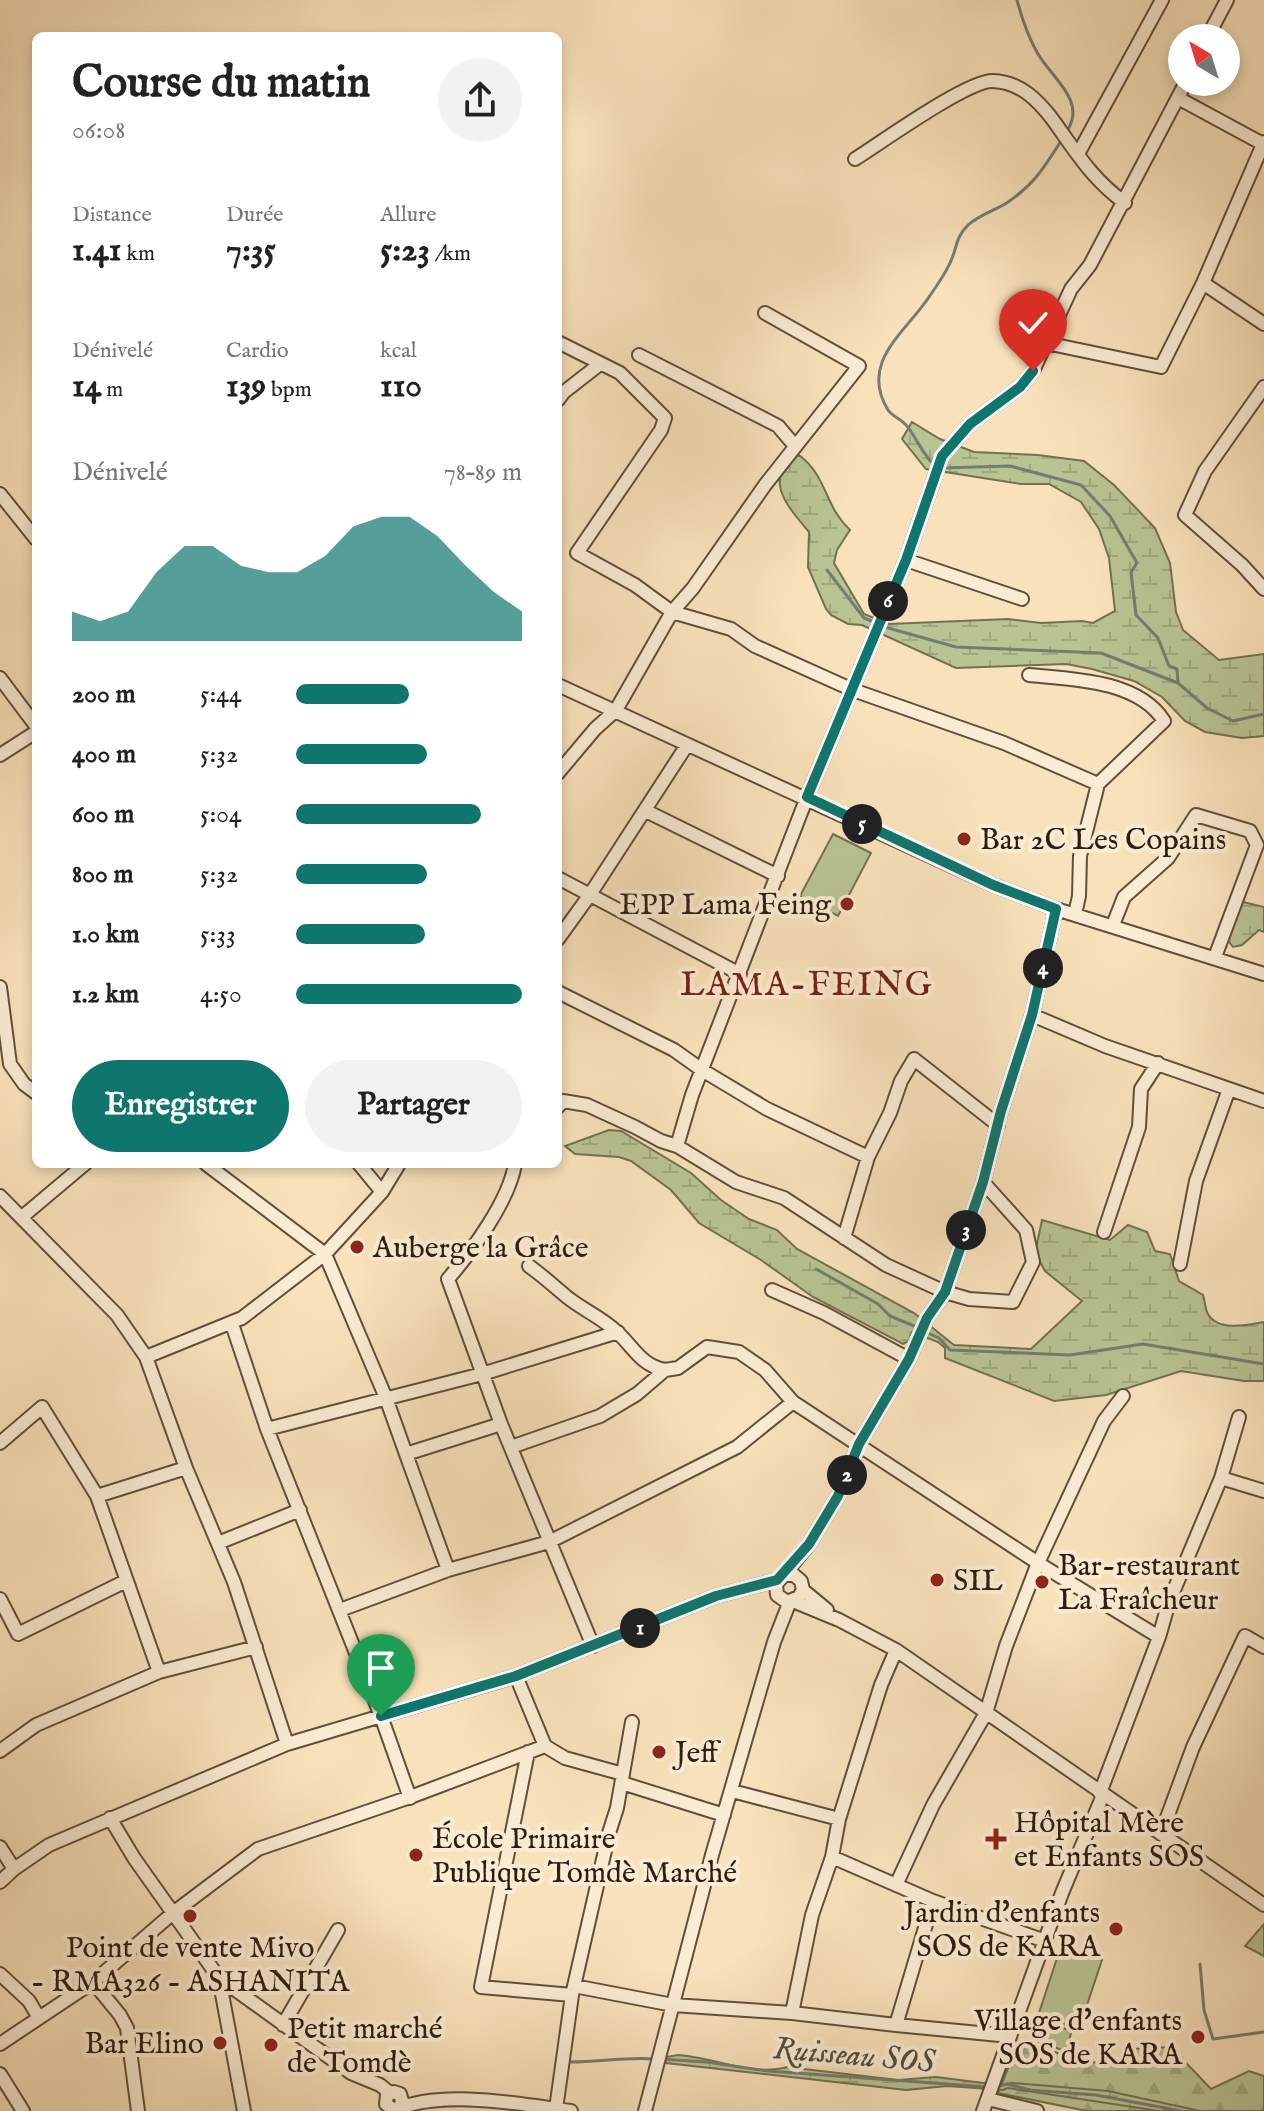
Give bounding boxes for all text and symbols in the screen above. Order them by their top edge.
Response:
north arrow [1168,24,1240,96]
map controls [1168,24,1240,96]
text: Course du matin [72,56,370,112]
button: share [438,58,522,142]
text: 06:08 [72,114,126,147]
text: Distance [72,201,152,229]
text: Durée [226,201,283,229]
text: Allure [380,201,436,229]
text: 1.41 [72,229,122,272]
text: 7:35 [226,229,276,272]
text: 5:23 [380,229,430,272]
text: km [122,240,155,268]
text: /km [430,240,471,268]
pin [999,289,1067,371]
icon: check [1011,301,1055,345]
text: Dénivelé [72,337,153,365]
text: Cardio [226,337,289,365]
text: kcal [380,337,417,365]
text: 14 [72,365,101,408]
text: 139 [226,365,266,408]
text: 110 [380,365,422,408]
text: m [101,376,123,404]
text: bpm [266,376,312,404]
text: Dénivelé [72,456,168,489]
text: 78–89 m [444,456,522,489]
pin: 6 [868,581,908,621]
text: 6 [883,587,893,615]
text: 200 m [72,678,136,711]
text: 5:44 [200,678,242,711]
text: 400 m [72,738,136,771]
text: 5:32 [200,738,238,771]
text: 600 m [72,798,134,831]
text: 5:04 [200,798,242,831]
pin: 5 [842,804,882,844]
text: 5 [858,810,866,838]
place label: Bar 2C Les Copains [980,822,1226,860]
marker: Bar 2C Les Copains [955,830,973,848]
text: 800 m [72,858,134,891]
text: 5:32 [200,858,238,891]
place label: EPP Lama Feing [619,887,832,925]
marker: EPP Lama Feing [838,895,856,913]
text: 1.0 km [72,918,140,951]
text: 5:33 [200,918,236,951]
pin: 4 [1023,948,1063,988]
text: 4 [1038,954,1048,982]
district label: LAMA-FEING [680,964,934,1007]
text: 1.2 km [72,978,139,1011]
text: 4:50 [200,978,242,1011]
button: Enregistrer [72,1060,289,1152]
button: Partager [305,1060,522,1152]
pin: 3 [946,1210,986,1250]
text: 3 [962,1216,970,1244]
place label: Auberge la Grâce [372,1230,588,1268]
marker: Auberge la Grâce [348,1238,366,1256]
pin: 2 [827,1455,867,1495]
text: 2 [842,1461,852,1489]
place label: Bar-restaurant La Fraîcheur [1058,1548,1240,1620]
place label: SIL [953,1563,1003,1601]
marker: SIL [928,1571,946,1589]
marker: Bar-restaurant La Fraîcheur [1033,1573,1051,1591]
pin: 1 [620,1608,660,1648]
text: 1 [636,1614,644,1642]
pin [347,1634,415,1716]
icon: arrive [359,1646,403,1690]
place label: Jeff [672,1735,721,1773]
marker: Jeff [650,1743,668,1761]
place label: Hôpital Mère et Enfants SOS [1014,1805,1204,1877]
place label: École Primaire Publique Tomdè Marché [432,1820,737,1893]
marker: Hôpital Mère et Enfants SOS [985,1828,1007,1850]
marker: École Primaire Publique Tomdè Marché [407,1846,425,1864]
place label: Jardin d'enfants SOS de KARA [901,1895,1101,1967]
marker: Point de vente Mivo - RMA326 - ASHANITA [181,1907,199,1925]
marker: Jardin d'enfants SOS de KARA [1107,1920,1125,1938]
place label: Point de vente Mivo - RMA326 - ASHANITA [31,1930,350,2002]
place label: Village d'enfants SOS de KARA [973,2003,1183,2075]
place label: Petit marché de Tomdè [287,2011,442,2083]
place label: Bar Elino [84,2026,204,2064]
marker: Village d'enfants SOS de KARA [1189,2028,1207,2046]
water label: Ruisseau SOS [772,2029,937,2084]
marker: Bar Elino [211,2034,229,2052]
marker: Petit marché de Tomdè [262,2036,280,2054]

